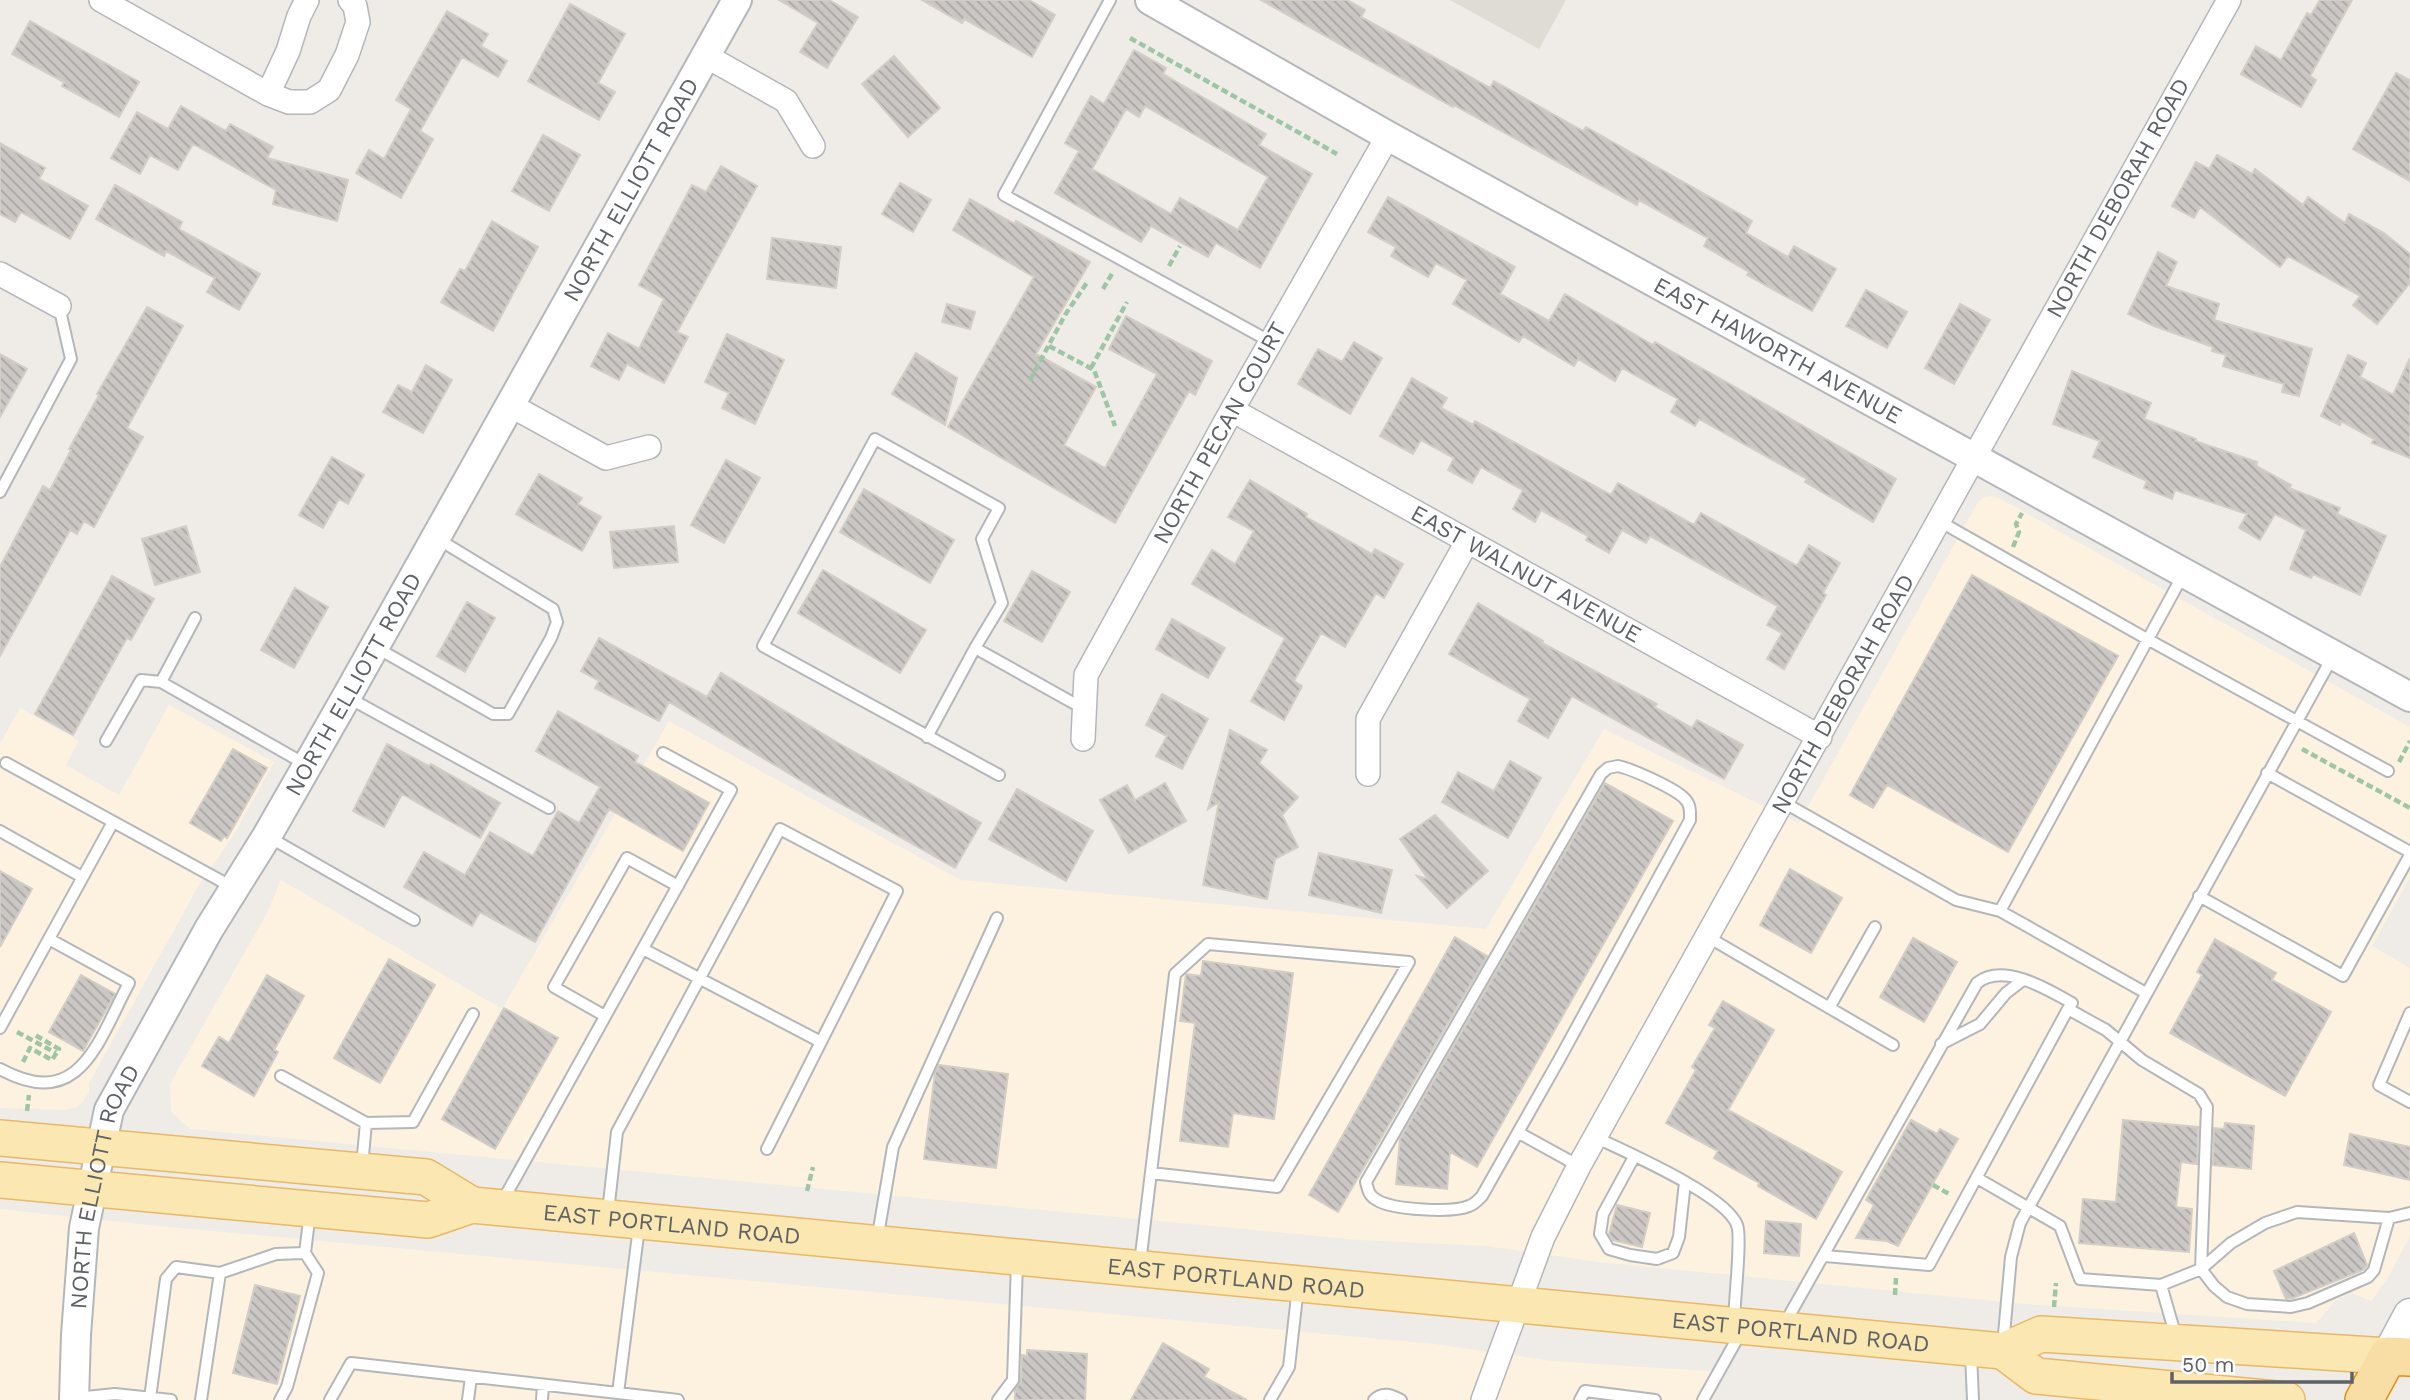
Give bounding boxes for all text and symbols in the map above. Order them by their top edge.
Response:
street label: NORTH ELLIOTT ROAD [557,73,704,306]
street label: NORTH DEBORAH ROAD [2041,73,2195,323]
street label: EAST HAWORTH AVENUE [1649,271,1907,429]
street label: NORTH PECAN COURT [1148,317,1292,549]
street label: EAST WALNUT AVENUE [1406,499,1646,649]
street label: NORTH ELLIOTT ROAD [279,568,427,800]
street label: NORTH DEBORAH ROAD [1766,569,1920,819]
street label: NORTH ELLIOTT ROAD [64,1060,145,1310]
street label: EAST PORTLAND ROAD [542,1198,802,1250]
street label: EAST PORTLAND ROAD [1106,1252,1366,1304]
street label: EAST PORTLAND ROAD [1671,1306,1931,1358]
scale bar [2172,1340,2352,1384]
text: 50 m [2182,1352,2234,1377]

